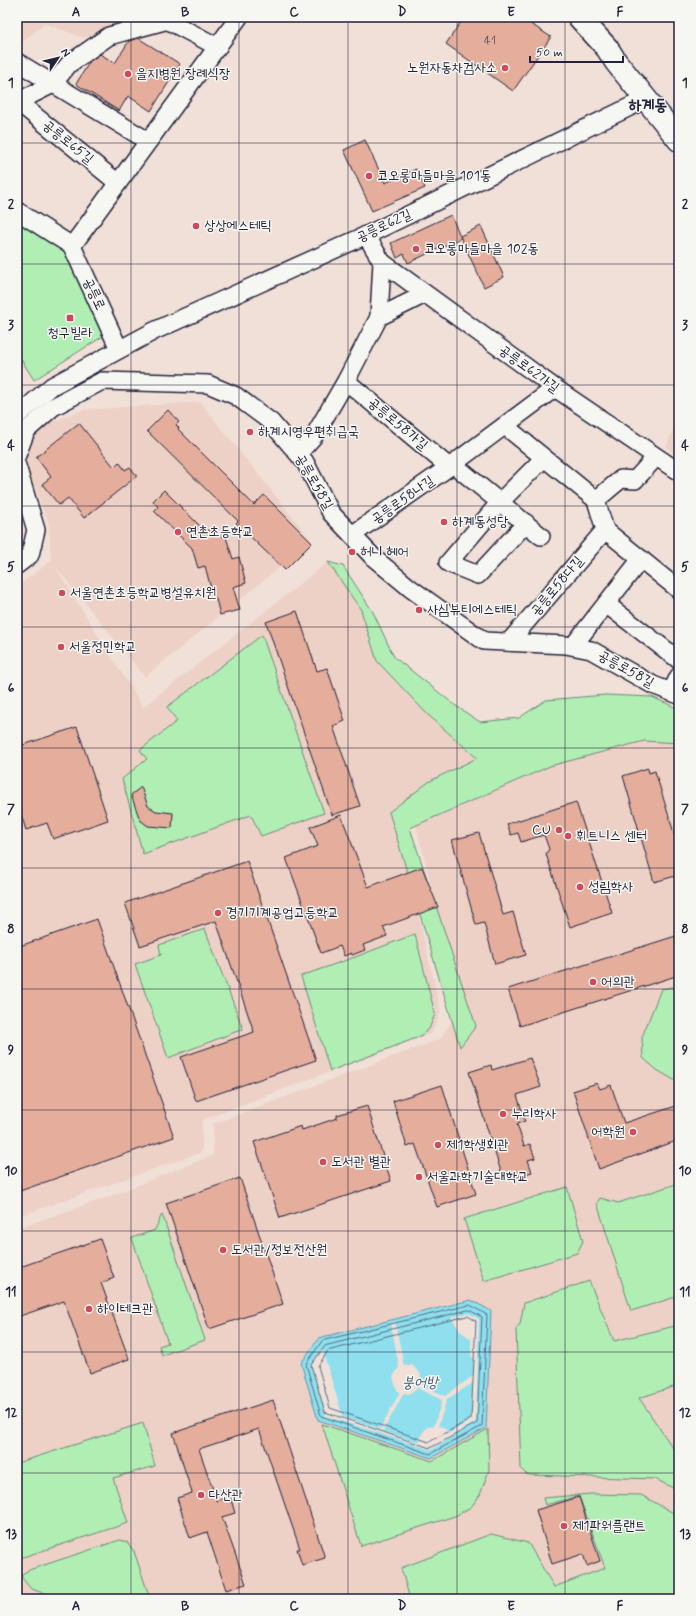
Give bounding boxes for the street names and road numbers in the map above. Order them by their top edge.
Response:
street label: 공릉로65길 [39,116,98,168]
street label: 공릉로62길 [353,205,415,247]
street label: 공릉로 [79,275,109,313]
street label: 공릉로62가길 [495,341,563,397]
street label: 공릉로58가길 [364,394,432,455]
street label: 공릉로58길 [291,451,338,514]
street label: 공릉로58나길 [368,471,439,528]
street label: 공릉로58다길 [527,552,588,620]
street label: 공릉로58길 [595,646,658,692]

